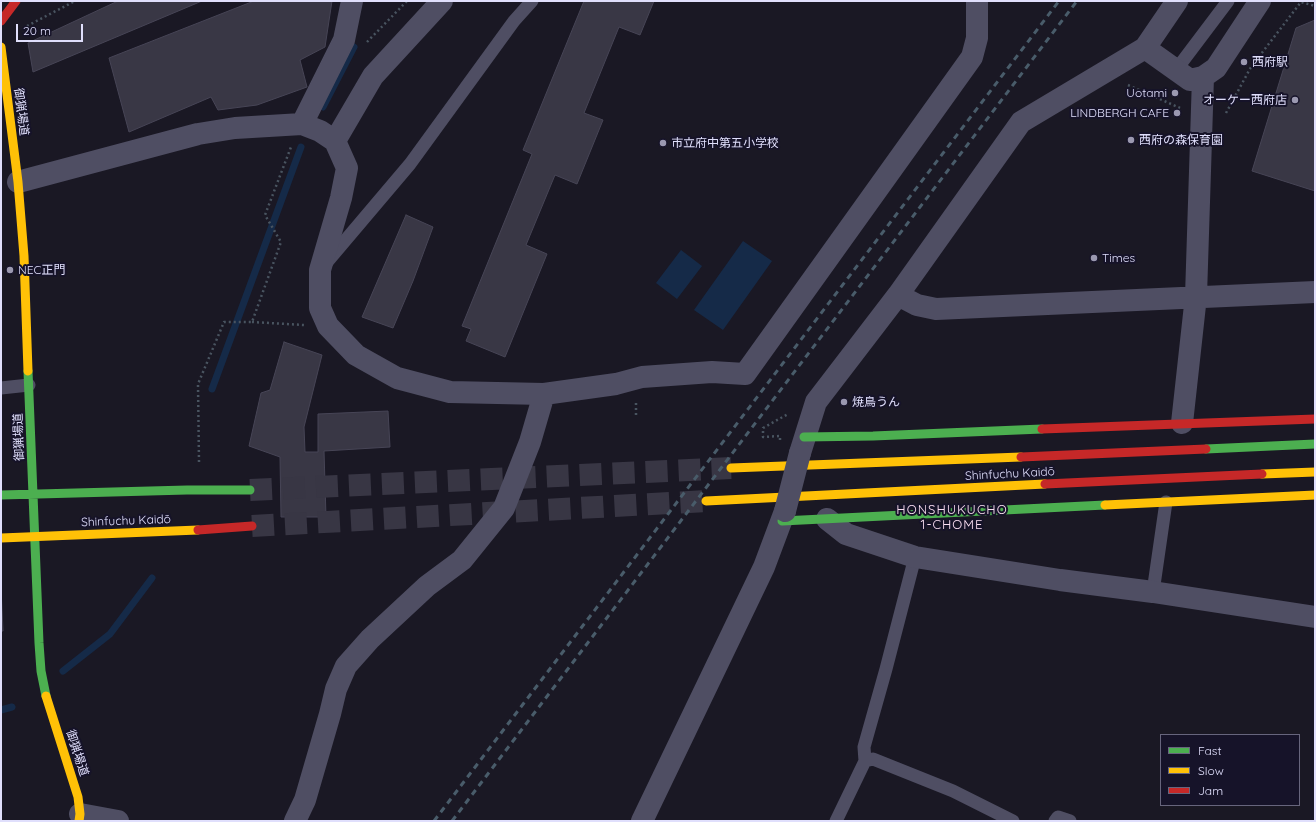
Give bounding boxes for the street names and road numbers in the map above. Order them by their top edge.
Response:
street label: 御猟場道 [11,87,31,137]
street label: 御猟場道 [11,413,27,461]
street label: Shinfuchu Kaidō [965,464,1055,484]
street label: Shinfuchu Kaidō [81,512,171,530]
street label: 御猟場道 [63,728,91,778]

